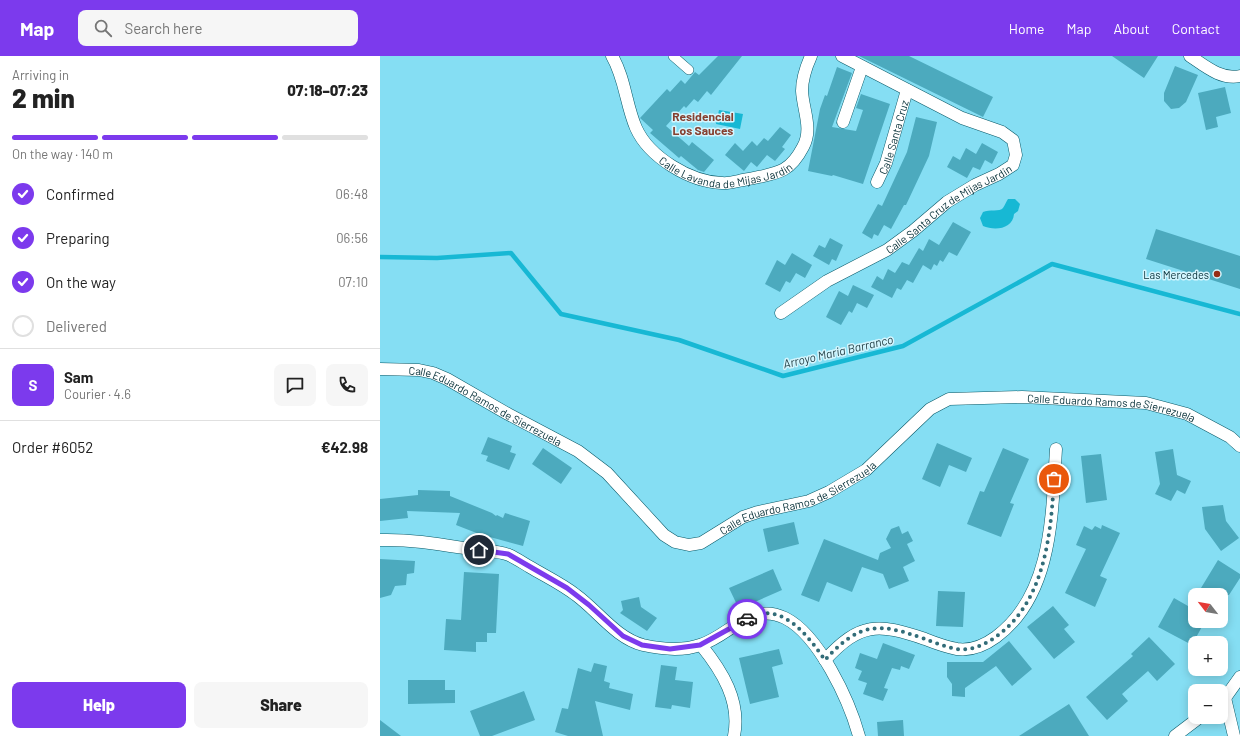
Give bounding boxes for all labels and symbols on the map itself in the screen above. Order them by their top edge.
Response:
street label: Calle Santa Cruz [875,98,910,176]
district label: Residencial Los Sauces [672,109,734,137]
street label: Calle Lavanda de Mijas Jardín [657,148,795,168]
text: Calle Lavanda de Mijas Jardín [657,153,794,190]
street label: Calle Santa Cruz de Mijas Jardin [883,161,1014,256]
place label: Las Mercedes [1143,268,1209,281]
marker: Las Mercedes [1212,269,1222,279]
water label: Arroyo Maria Barranco [782,332,894,370]
street label: Calle Eduardo Ramos de Sierrezuela [409,363,564,448]
street label: Calle Eduardo Ramos de Sierrezuela [1027,391,1198,424]
street label: Calle Eduardo Ramos de Sierrezuela [717,458,878,537]
pin [1037,462,1071,496]
pin [462,533,496,567]
north arrow [1188,588,1228,628]
courier [727,599,767,639]

